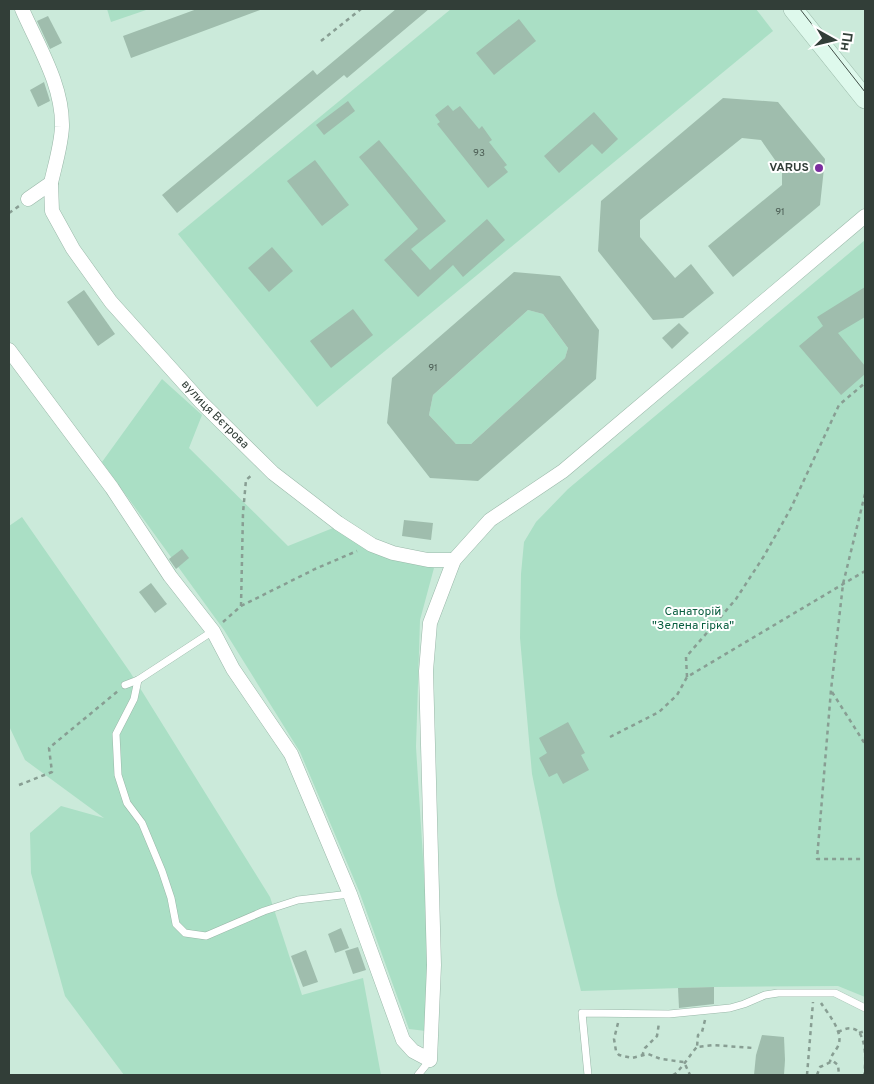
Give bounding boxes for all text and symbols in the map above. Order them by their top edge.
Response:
north arrow [809,15,859,65]
text: Пн [836,31,855,52]
house number: 93 [473,147,485,160]
place label: VARUS [769,160,809,176]
marker: VARUS [813,162,825,174]
house number: 91 [775,206,785,219]
house number: 91 [428,362,438,375]
street label: вулиця Вєтрова [177,377,252,453]
park label: Санаторій "Зелена гірка" [652,604,734,634]

